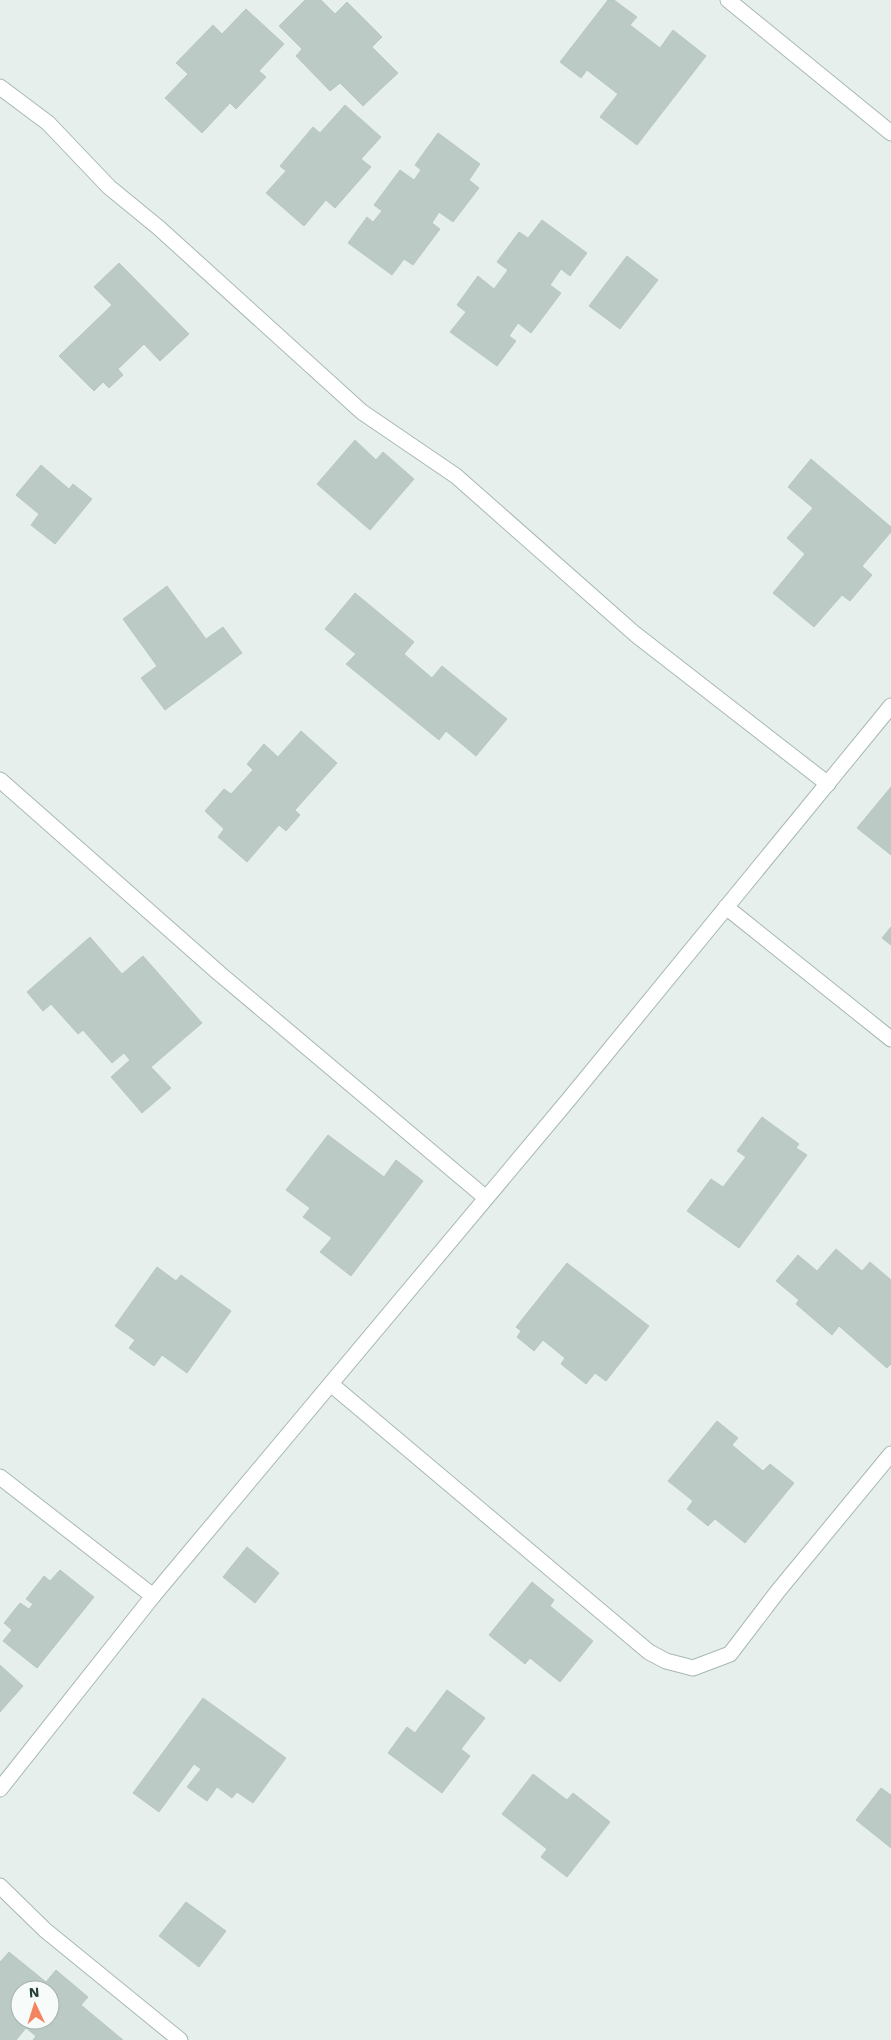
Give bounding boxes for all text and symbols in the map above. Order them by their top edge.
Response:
north arrow [10,1980,60,2030]
text: N [28,1984,40,2000]

